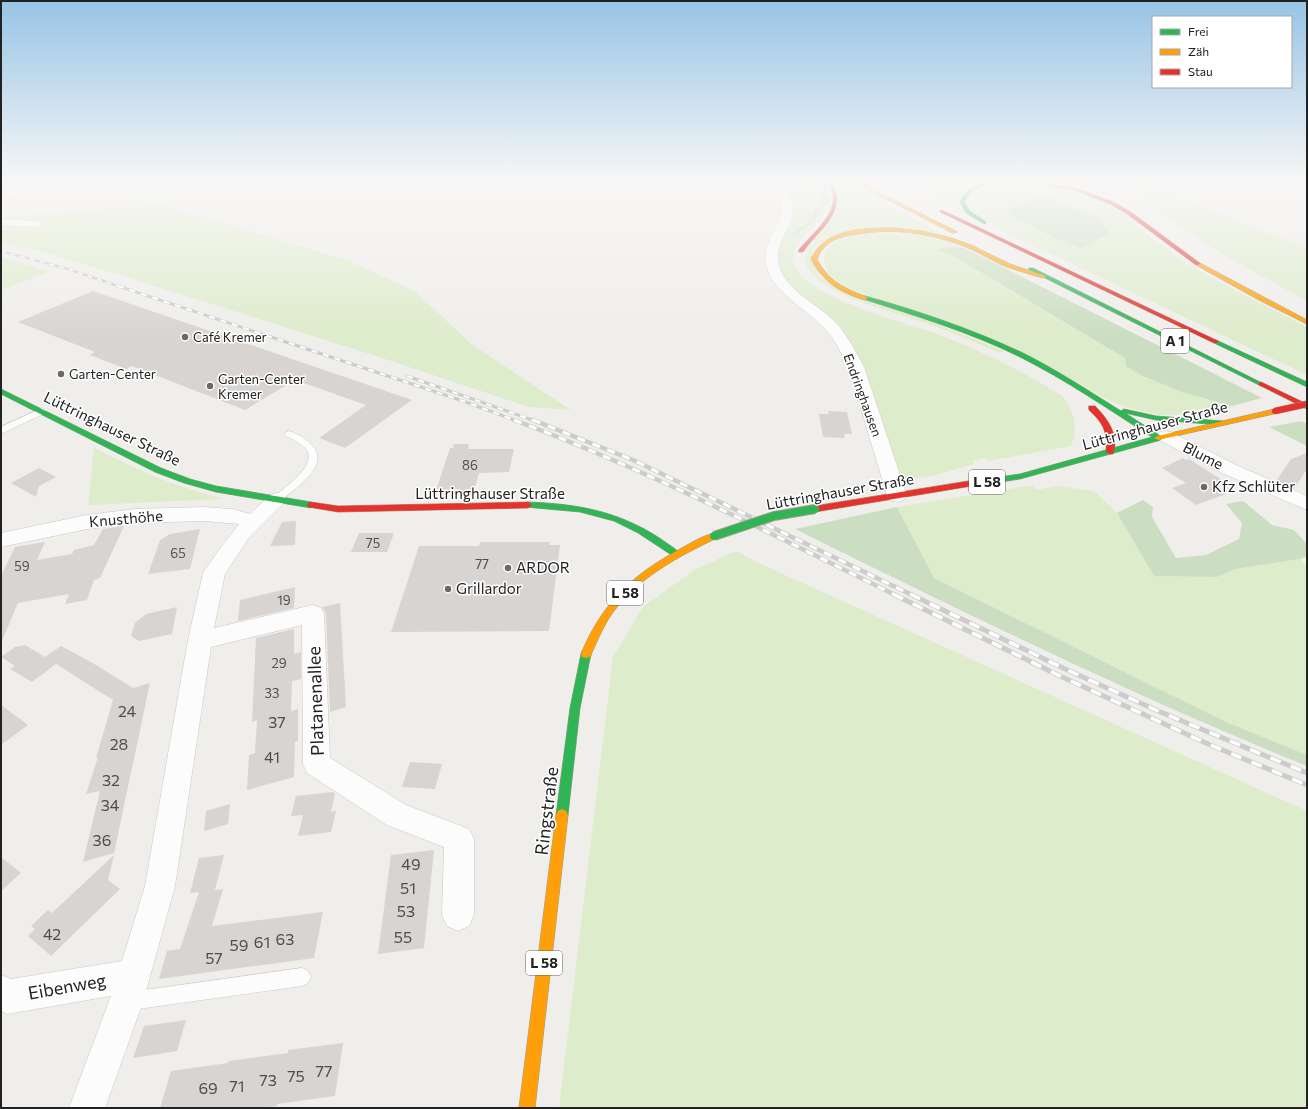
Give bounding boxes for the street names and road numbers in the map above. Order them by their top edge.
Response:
road number: A 1 [1161,329,1189,353]
street label: Endringhausen [841,351,885,439]
street label: Lüttringhauser Straße [41,387,184,469]
street label: Lüttringhauser Straße [1080,397,1229,453]
street label: Blume [1180,437,1227,473]
street label: Lüttringhauser Straße [765,469,915,513]
road number: L 58 [969,470,1005,494]
street label: Lüttringhauser Straße [415,484,565,502]
street label: Knusthöhe [88,506,164,530]
road number: L 58 [607,581,643,605]
street label: Platanenallee [302,646,328,756]
street label: Ringstraße [530,765,562,856]
road number: L 58 [526,951,562,975]
street label: Eibenweg [26,968,108,1004]

